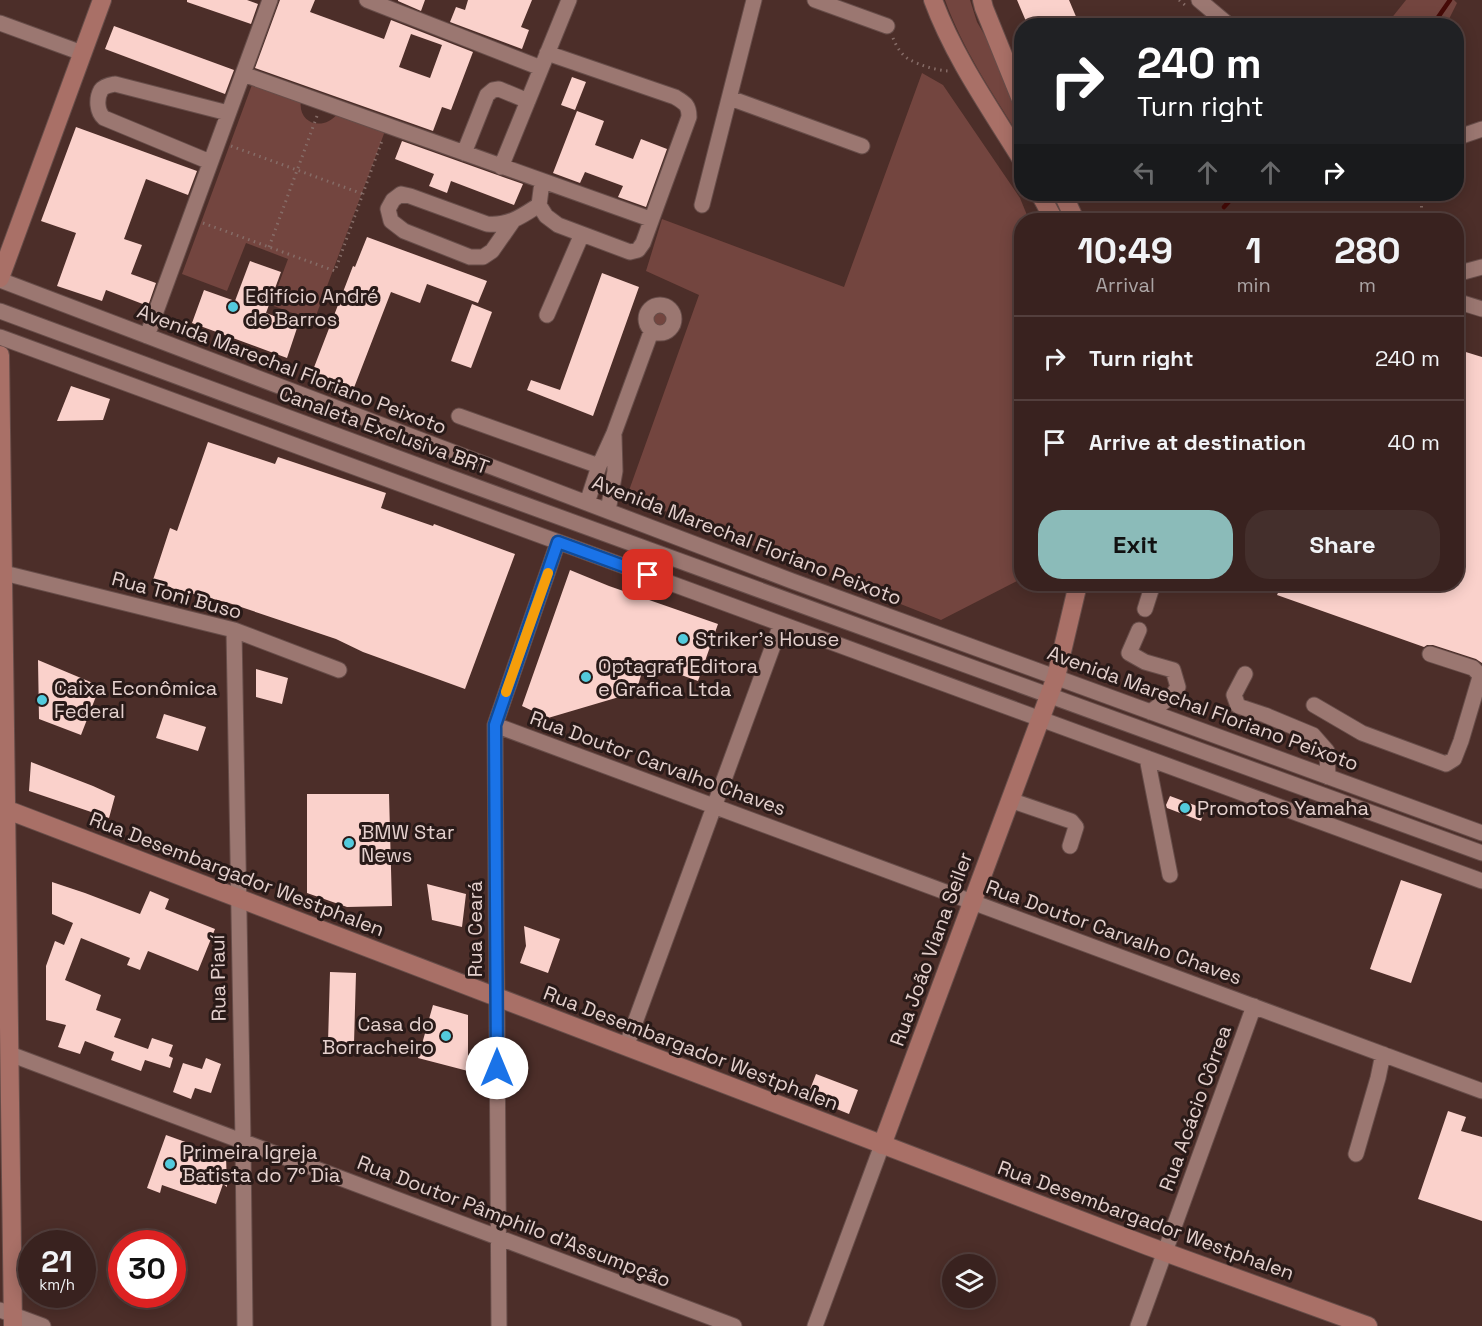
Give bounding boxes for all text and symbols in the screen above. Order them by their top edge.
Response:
text: 240 m [1137,37,1262,90]
icon: right [1038,42,1116,120]
text: Turn right [1137,89,1264,124]
icon: left [1128,156,1161,189]
icon: ahead [1191,156,1224,189]
icon: ahead [1254,156,1287,189]
icon: right [1317,156,1350,189]
text: 10:49 [1077,228,1173,274]
text: 1 [1245,228,1262,274]
text: 280 [1334,228,1401,274]
text: Arrival [1095,272,1155,298]
text: min [1236,272,1271,298]
text: m [1359,272,1376,298]
place label: Edifício André de Barros [245,283,379,332]
street label: Avenida Marechal Floriano Peixoto [134,298,450,440]
marker: Edifício André de Barros [226,300,240,314]
icon: right [1038,342,1071,375]
text: Turn right [1089,344,1194,372]
text: 240 m [1375,344,1440,372]
street label: Canaleta Exclusiva BRT [275,380,493,480]
icon: arrive [1038,426,1071,459]
text: Arrive at destination [1089,428,1306,456]
text: 40 m [1388,428,1440,456]
street label: Avenida Marechal Floriano Peixoto [589,469,905,611]
button: Exit [1038,510,1233,579]
button: Share [1245,510,1440,579]
pin [622,549,673,600]
icon: arrive [631,558,664,591]
street label: Rua Toni Buso [109,565,245,625]
place label: Striker's House [695,626,839,652]
marker: Striker's House [676,632,690,646]
street label: Avenida Marechal Floriano Peixoto [1044,639,1362,777]
place label: Optagraf Editora e Grafica Ltda [598,653,758,702]
marker: Optagraf Editora e Grafica Ltda [579,670,593,684]
place label: Caixa Econômica Federal [54,675,217,724]
marker: Caixa Econômica Federal [35,693,49,707]
street label: Rua Doutor Carvalho Chaves [526,705,790,821]
place label: Promotos Yamaha [1197,795,1369,821]
marker: Promotos Yamaha [1178,801,1192,815]
street label: Rua Desembargador Westphalen [86,806,388,942]
place label: BMW Star News [361,819,454,868]
marker: BMW Star News [342,836,356,850]
street label: Rua João Viana Seiler [884,848,978,1050]
street label: Rua Doutor Carvalho Chaves [982,874,1246,990]
street label: Rua Ceará [462,881,488,977]
street label: Rua Piauí [204,934,232,1022]
street label: Rua Desembargador Westphalen [540,980,842,1116]
place label: Casa do Borracheiro [322,1011,434,1060]
street label: Rua Acácio Côrrea [1153,1021,1237,1195]
marker: Casa do Borracheiro [439,1029,453,1043]
position arrow [465,1036,529,1100]
place label: Primeira Igreja Batista do 7° Dia [182,1139,340,1188]
street label: Rua Doutor Pâmphilo d'Assumpção [353,1149,675,1293]
street label: Rua Desembargador Westphalen [994,1154,1298,1286]
marker: Primeira Igreja Batista do 7° Dia [163,1157,177,1171]
speed limit sign: 30 [108,1230,186,1308]
text: 21 [41,1242,73,1281]
map controls [942,1254,996,1308]
button: layers [942,1254,996,1308]
text: km/h [39,1275,75,1294]

